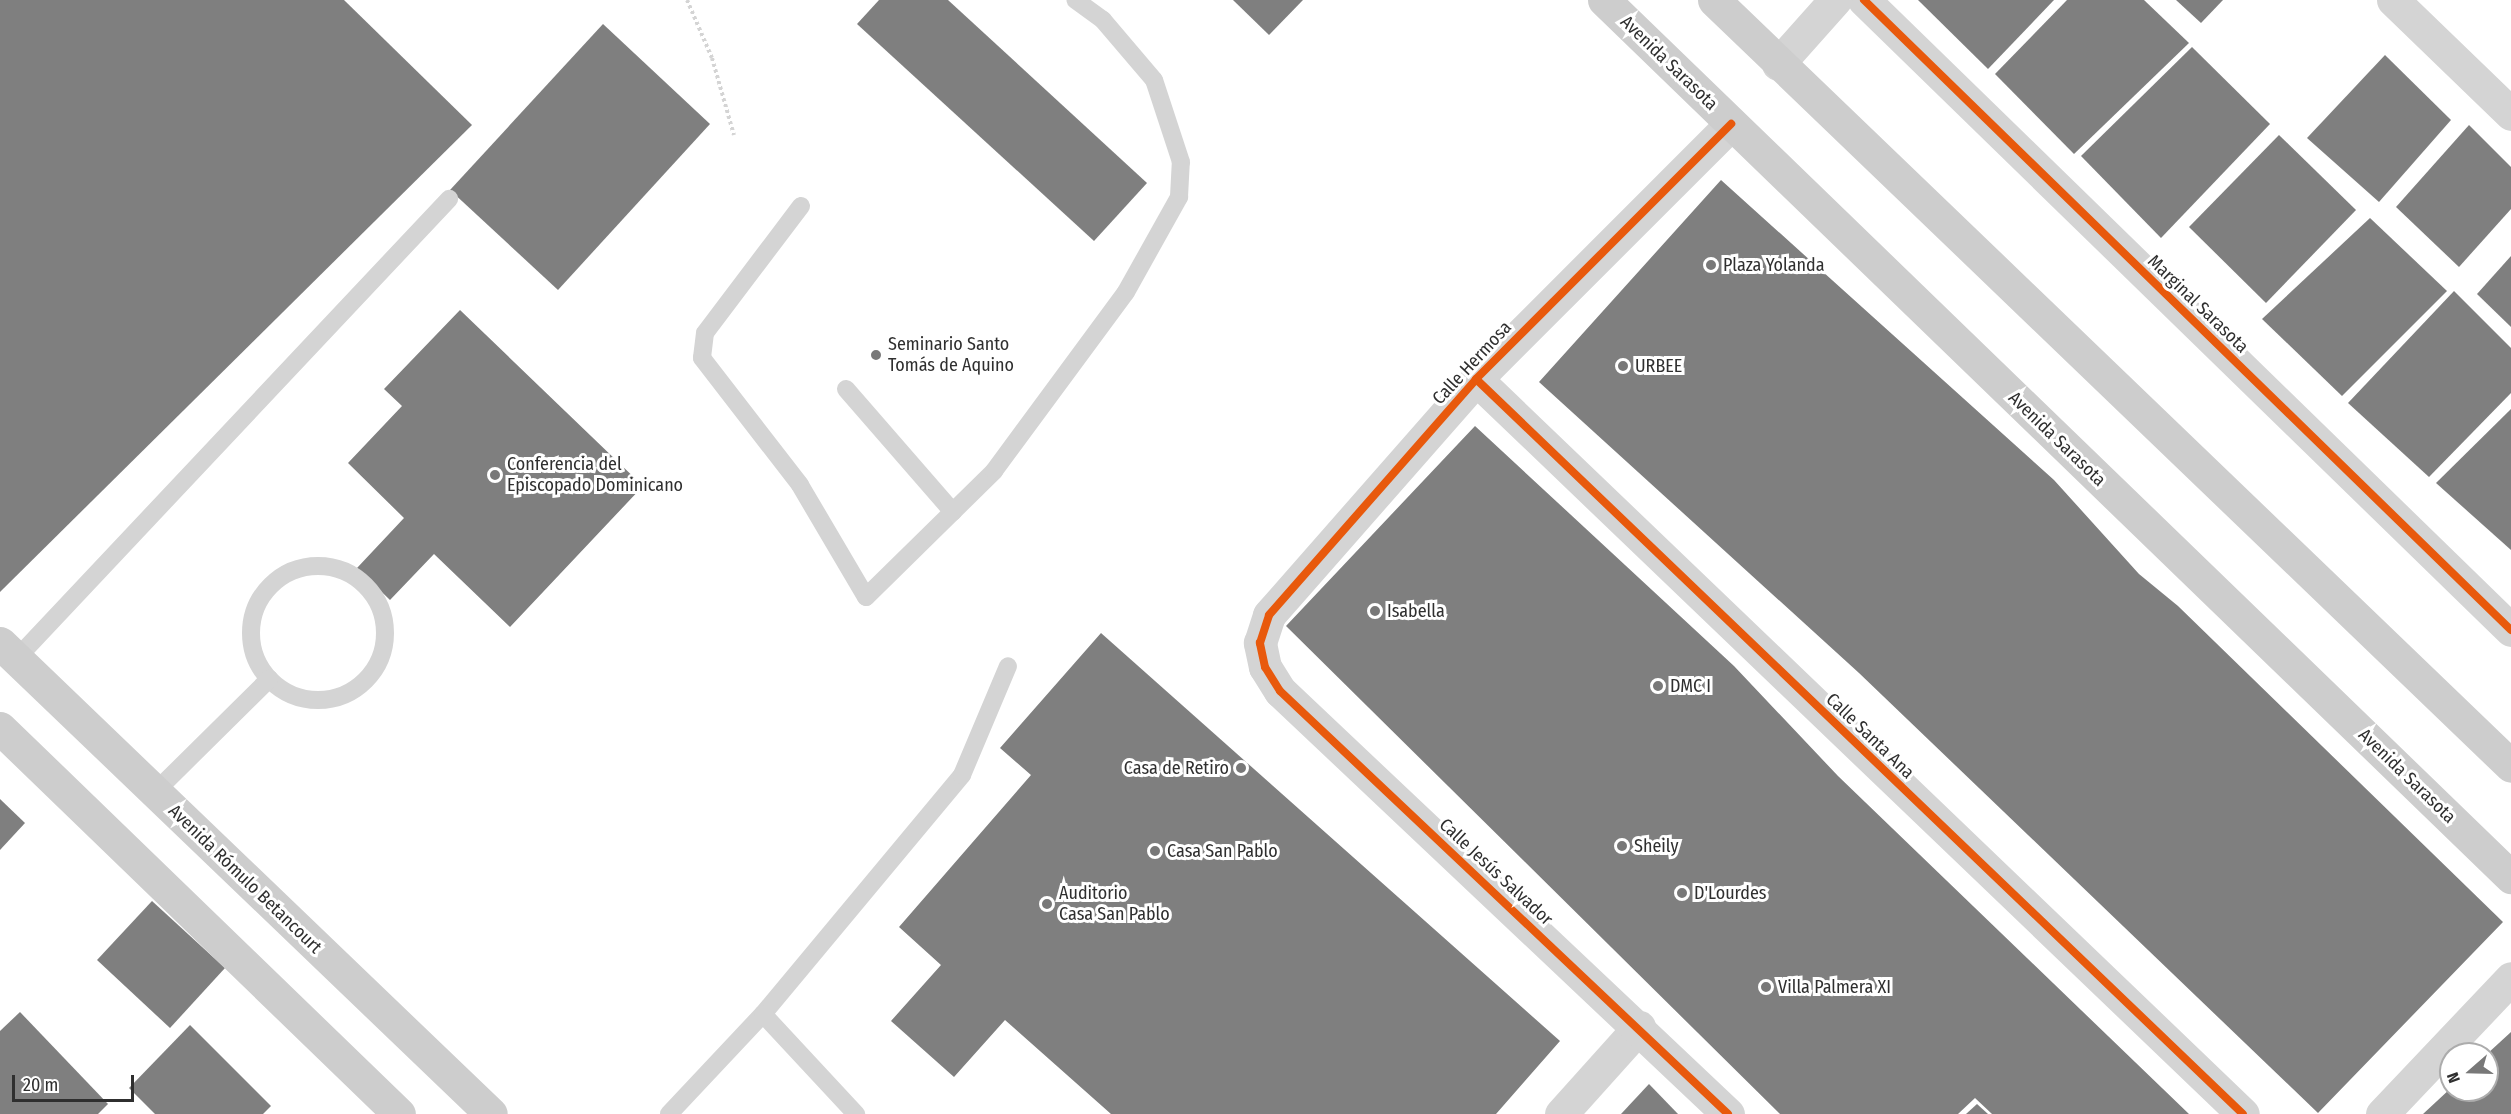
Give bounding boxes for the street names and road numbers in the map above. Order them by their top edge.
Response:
street label: Avenida Sarasota [1616,11,1722,115]
street label: Marginal Sarasota [2143,251,2253,357]
street label: Calle Hermosa [1428,317,1516,409]
street label: Avenida Sarasota [2004,387,2110,491]
street label: Calle Santa Ana [1822,689,1918,783]
street label: Avenida Sarasota [2354,724,2460,828]
street label: Avenida Rómulo Betancourt [164,800,326,958]
street label: Calle Jesús Salvador [1435,814,1557,930]

